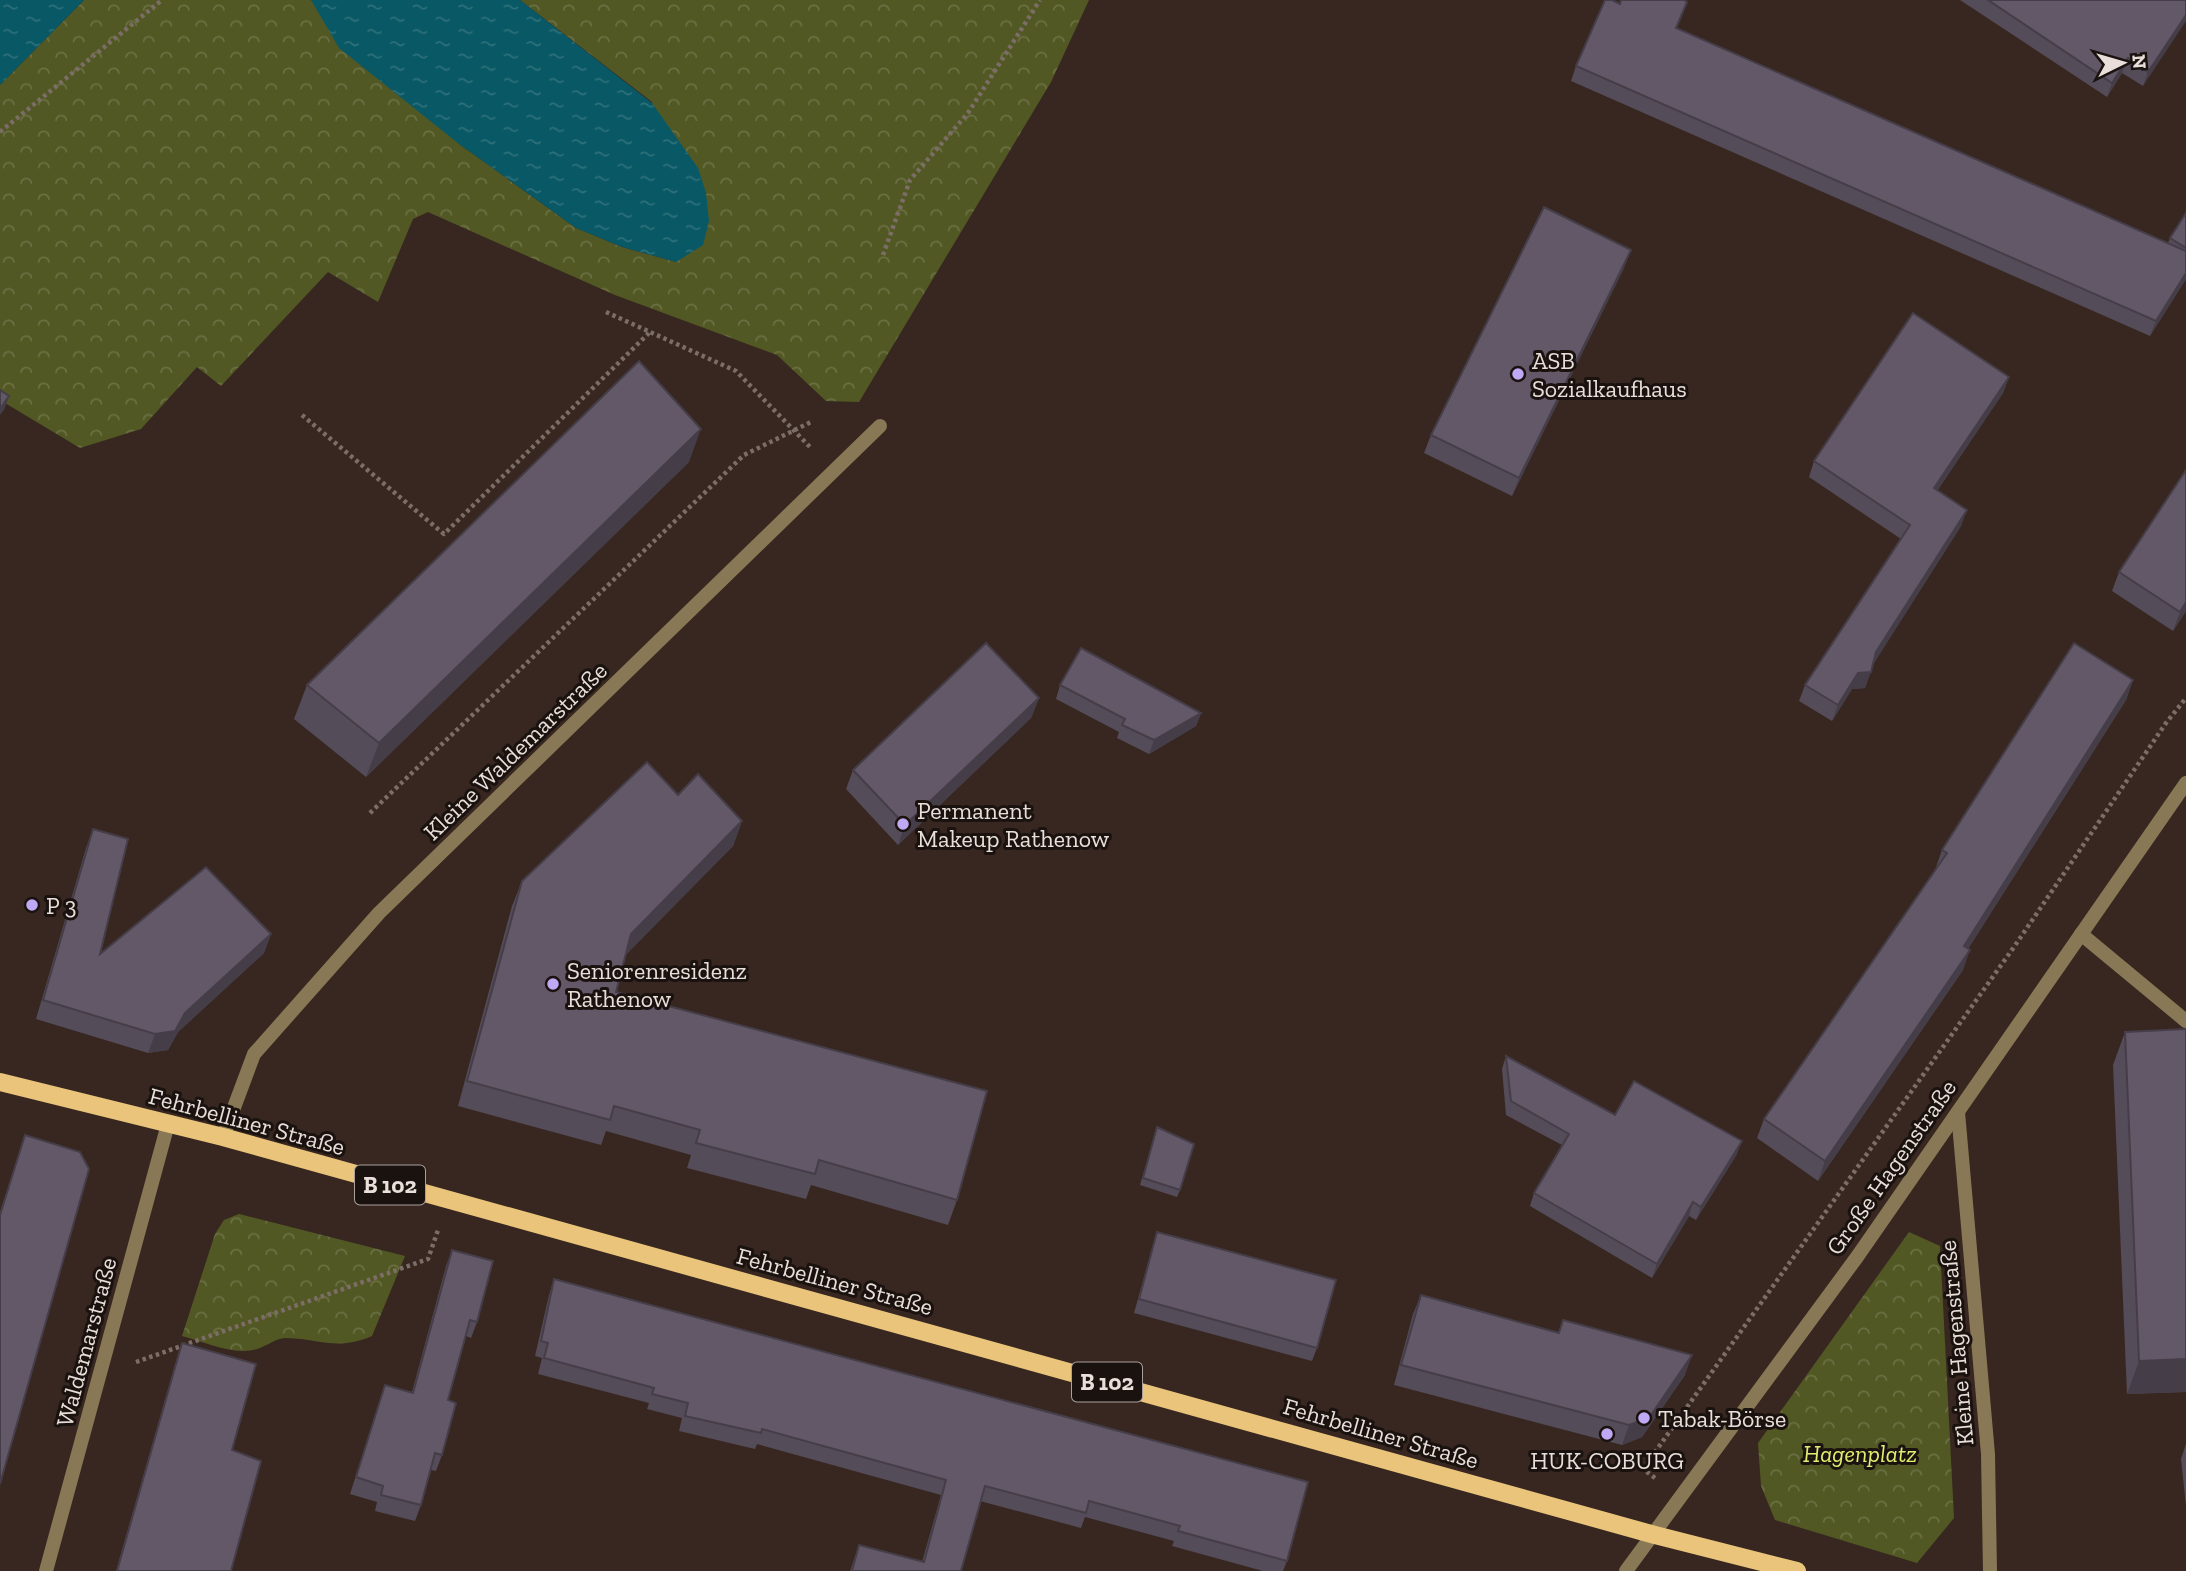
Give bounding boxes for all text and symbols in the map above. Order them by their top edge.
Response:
north arrow [2088,28,2158,98]
text: N [2127,53,2152,70]
place label: ASB Sozialkaufhaus [1532,346,1687,403]
marker: ASB Sozialkaufhaus [1510,366,1526,382]
street label: Kleine Waldemarstraße [417,656,613,846]
place label: Permanent Makeup Rathenow [917,796,1110,853]
marker: Permanent Makeup Rathenow [895,816,911,832]
place label: P 3 [46,891,76,920]
marker: P 3 [24,897,40,913]
place label: Seniorenresidenz Rathenow [567,956,747,1013]
marker: Seniorenresidenz Rathenow [545,976,561,992]
street label: Große Hagenstraße [1820,1074,1962,1260]
street label: Fehrbelliner Straße [146,1081,348,1161]
road number: B 102 [355,1166,425,1204]
street label: Kleine Hagenstraße [1933,1239,1979,1447]
street label: Fehrbelliner Straße [734,1241,936,1321]
street label: Waldemarstraße [49,1254,123,1430]
road number: B 102 [1072,1362,1142,1401]
street label: Fehrbelliner Straße [1280,1391,1482,1475]
place label: Tabak-Börse [1658,1404,1786,1433]
marker: Tabak-Börse [1636,1410,1652,1426]
marker: HUK-COBURG [1599,1426,1615,1442]
park label: Hagenplatz [1803,1439,1917,1468]
place label: HUK-COBURG [1530,1446,1684,1475]

